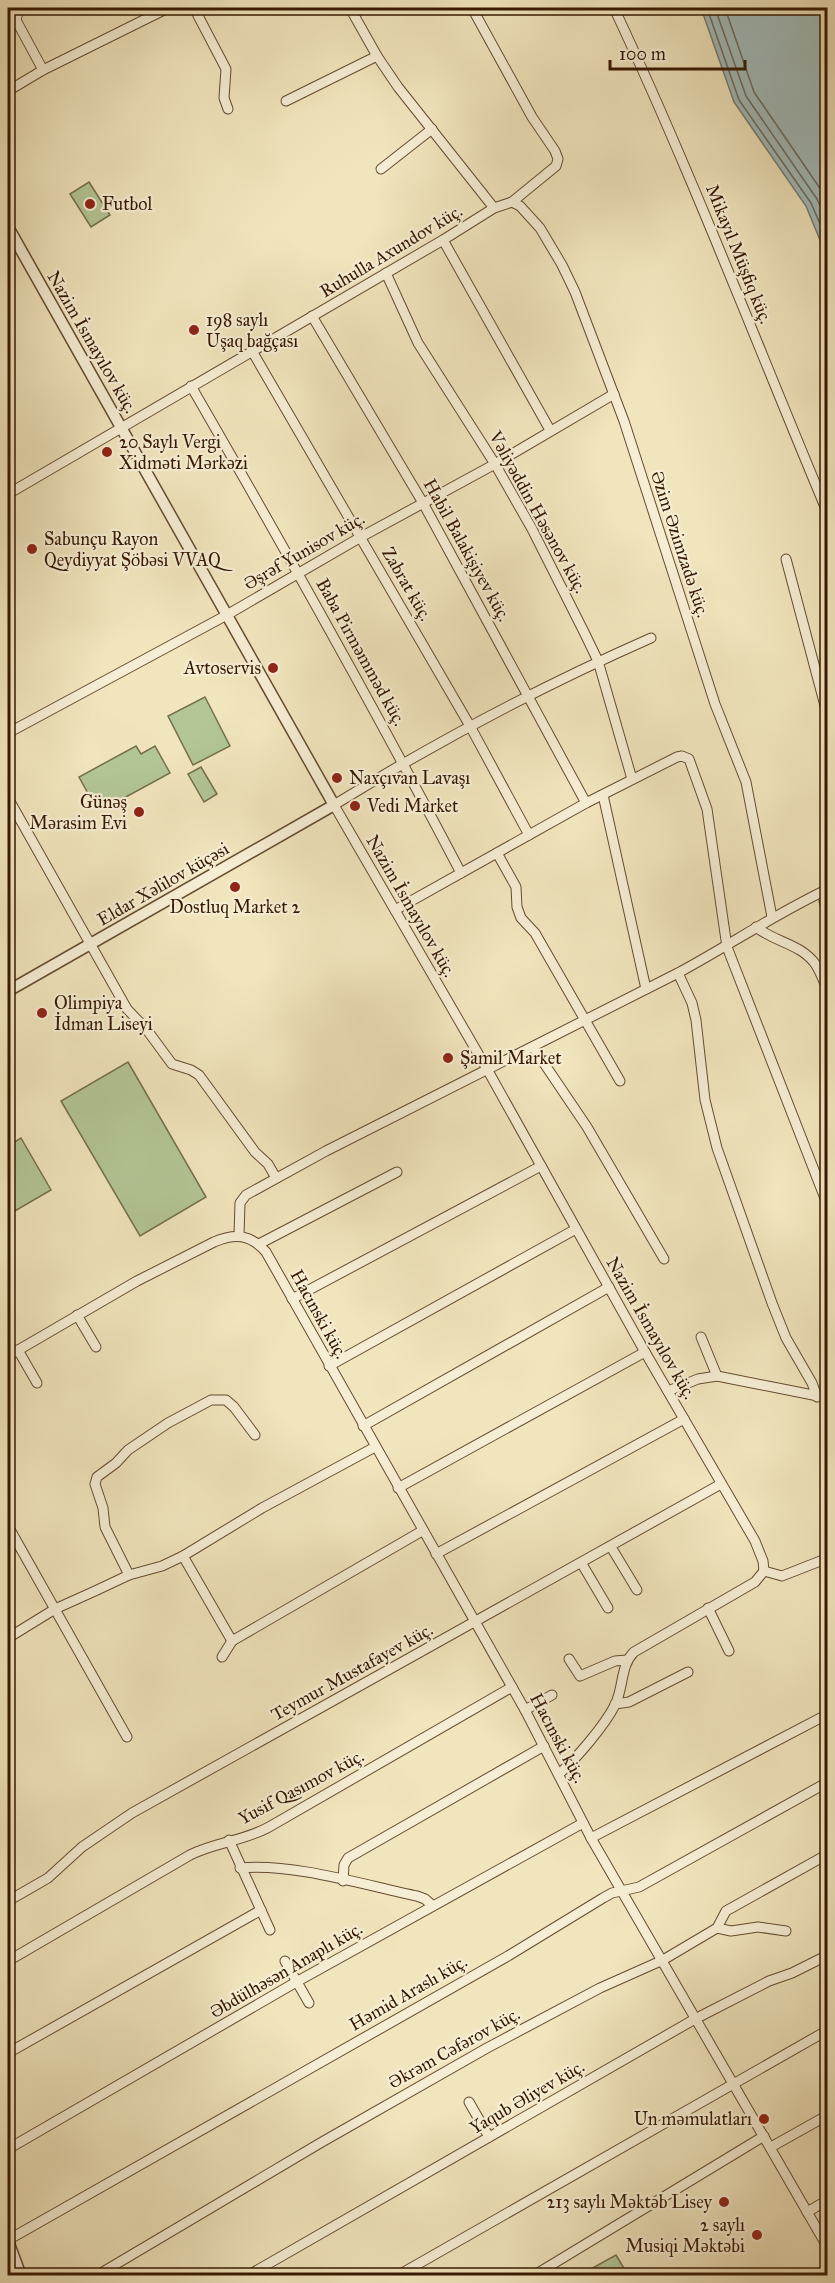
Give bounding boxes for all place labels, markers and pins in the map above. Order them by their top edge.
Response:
place label: Futbol [102,193,152,215]
marker: Futbol [83,197,97,211]
place label: 198 saylı Uşaq bağçası [206,309,298,353]
marker: 198 saylı Uşaq bağçası [187,323,201,337]
place label: 20 Saylı Vergi Xidməti Mərkəzi [119,431,248,474]
marker: 20 Saylı Vergi Xidməti Mərkəzi [100,445,114,459]
place label: Sabunçu Rayon Qeydiyyat Şöbəsi VVAQ [44,528,233,571]
marker: Sabunçu Rayon Qeydiyyat Şöbəsi VVAQ [25,542,39,556]
place label: Avtoservis [183,657,261,679]
marker: Avtoservis [266,661,280,675]
place label: Naxçıvan Lavaşı [349,767,470,789]
marker: Naxçıvan Lavaşı [330,771,344,785]
place label: Günəş Mərasim Evi [29,791,127,834]
place label: Vedi Market [366,795,459,817]
marker: Vedi Market [348,799,362,813]
marker: Günəş Mərasim Evi [132,805,146,819]
marker: Dostluq Market 2 [228,880,242,894]
place label: Dostluq Market 2 [170,896,301,919]
place label: Olimpiya İdman Liseyi [54,992,153,1035]
marker: Olimpiya İdman Liseyi [35,1006,49,1020]
place label: Şamil Market [460,1047,562,1069]
marker: Şamil Market [441,1051,455,1065]
place label: Un məmulatları [634,2108,752,2130]
marker: Un məmulatları [757,2112,771,2126]
place label: 213 saylı Məktəb Lisey [546,2191,713,2213]
marker: 213 saylı Məktəb Lisey [717,2195,731,2209]
place label: 2 saylı Musiqi Məktəbi [625,2214,745,2258]
marker: 2 saylı Musiqi Məktəbi [750,2228,764,2242]

